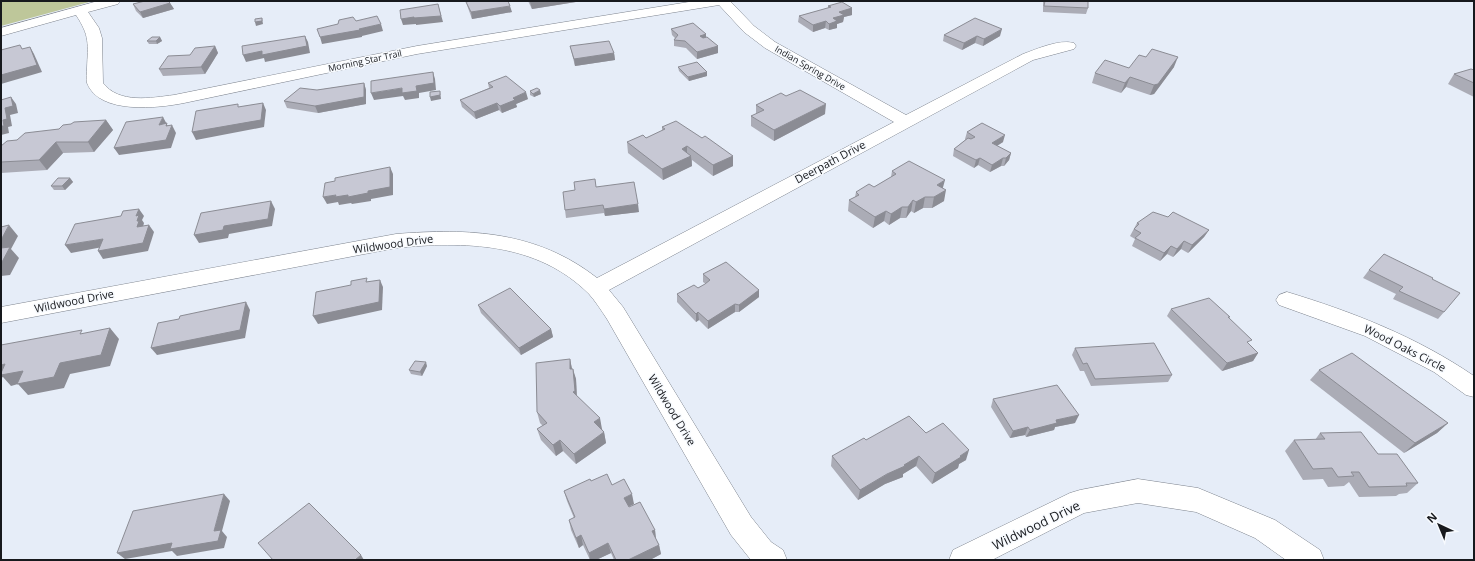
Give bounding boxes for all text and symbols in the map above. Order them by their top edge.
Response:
street label: Indian Spring Drive [772,42,848,93]
street label: Morning Star Trail [327,46,403,75]
street label: Deerpath Drive [792,137,868,187]
street label: Wildwood Drive [352,230,434,257]
street label: Wildwood Drive [33,285,115,316]
street label: Wood Oaks Circle [1362,320,1449,375]
street label: Wildwood Drive [645,371,700,448]
street label: Wildwood Drive [989,496,1083,554]
north arrow [1419,505,1459,545]
text: N [1423,509,1440,526]

